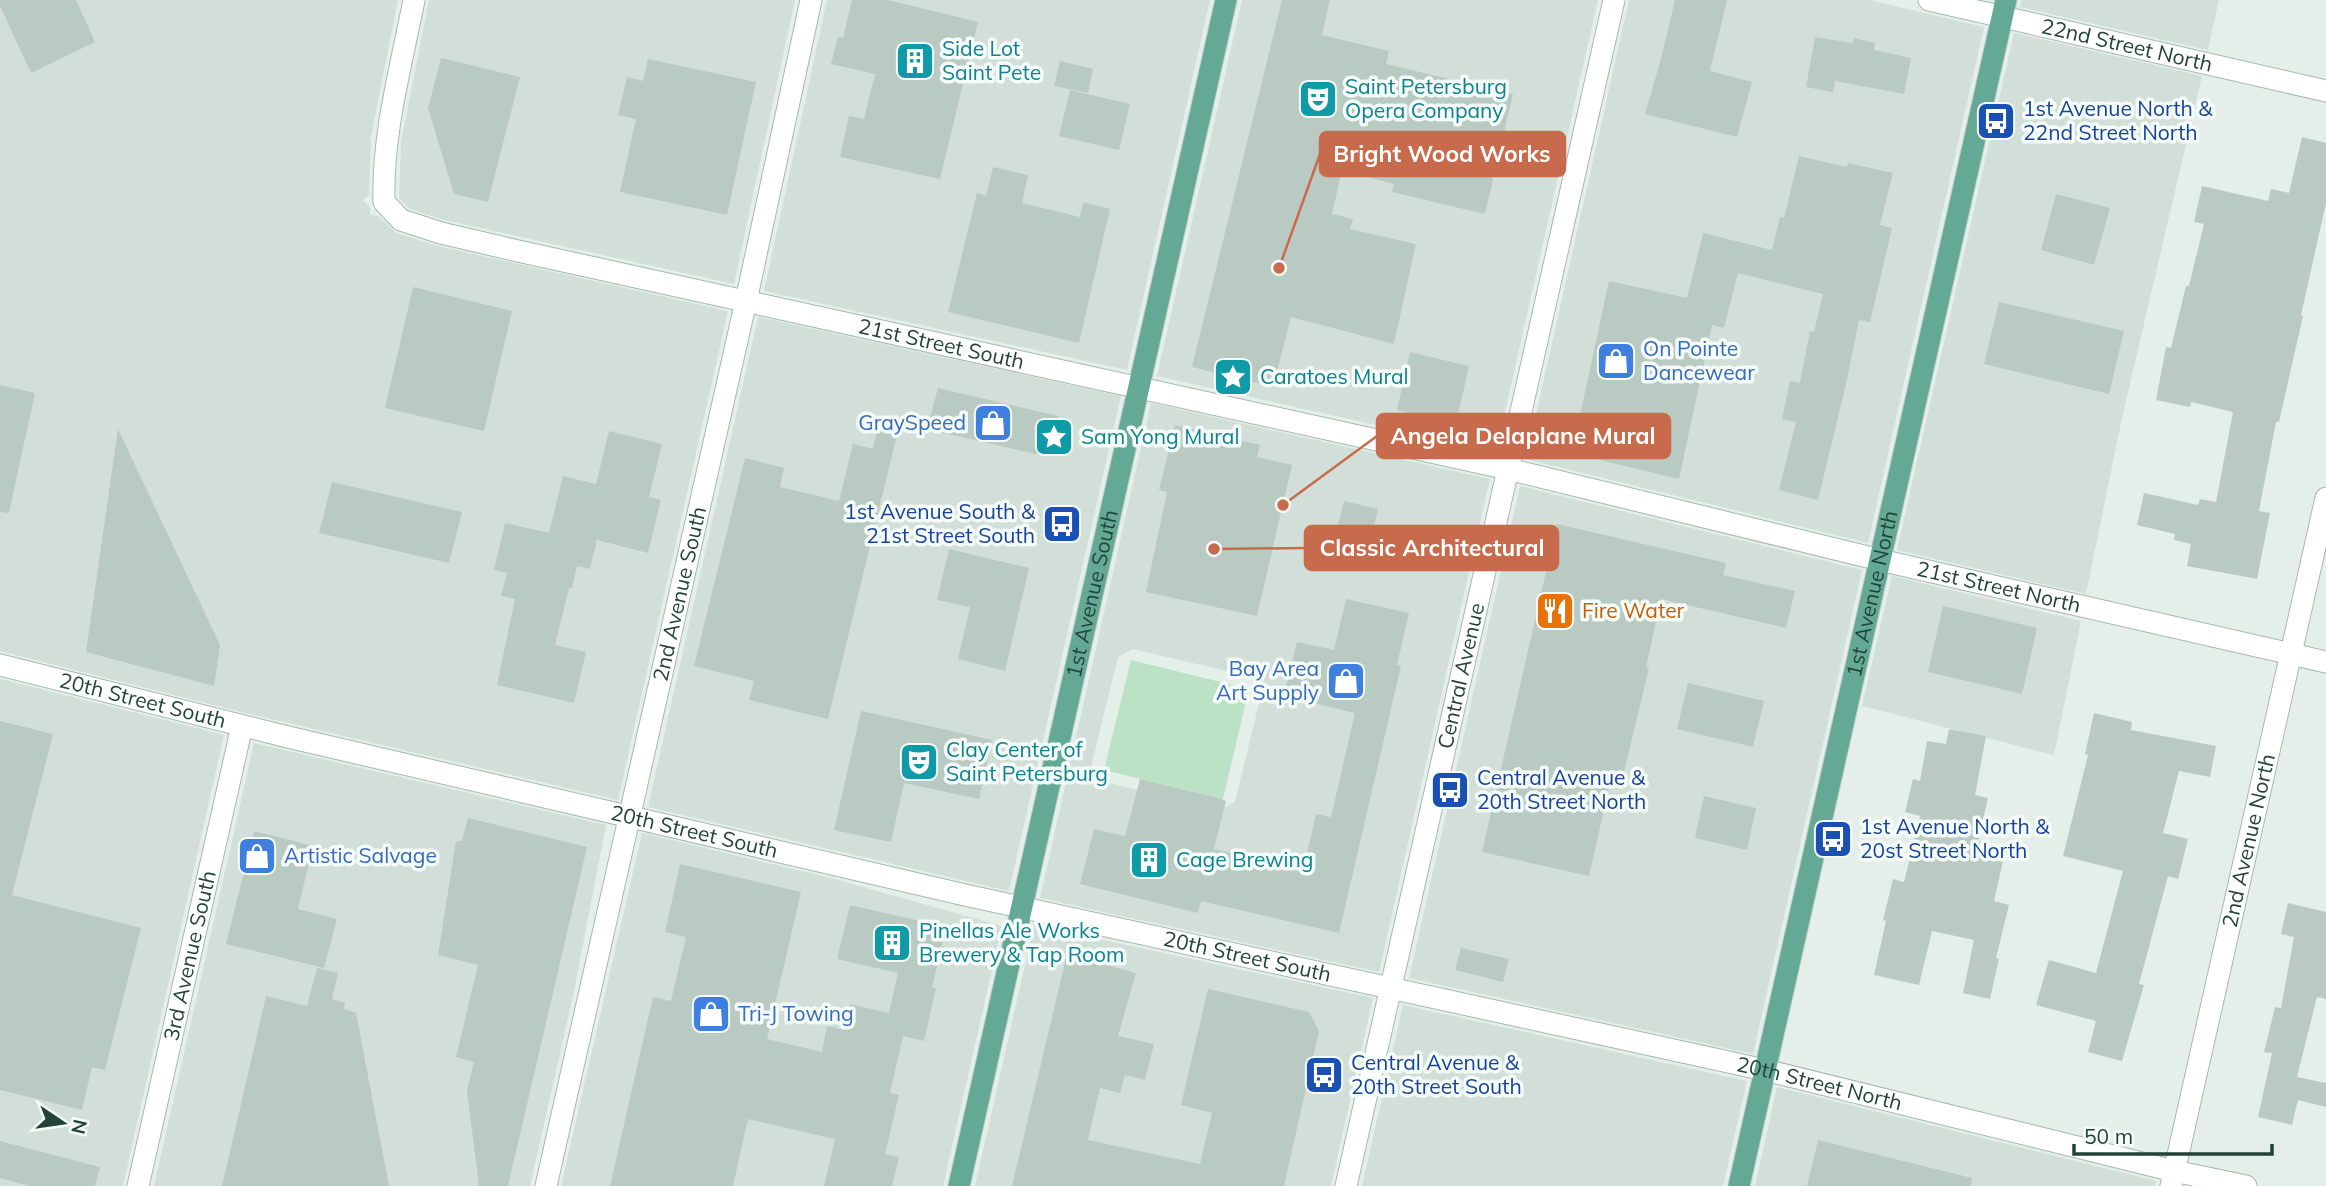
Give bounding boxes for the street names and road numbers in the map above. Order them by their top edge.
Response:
street label: 22nd Street North [2039,12,2215,77]
street label: 21st Street South [856,312,1027,374]
street label: 2nd Avenue South [646,504,711,684]
street label: 1st Avenue South [1060,507,1123,680]
street label: 1st Avenue North [1840,508,1903,679]
street label: 21st Street North [1914,555,2083,618]
street label: Central Avenue [1431,600,1489,751]
street label: 20th Street South [57,666,229,733]
street label: 2nd Avenue North [2216,751,2280,930]
street label: 20th Street South [608,799,781,863]
street label: 3rd Avenue South [157,868,221,1043]
street label: 20th Street South [1161,925,1334,987]
street label: 20th Street North [1734,1050,1905,1115]

